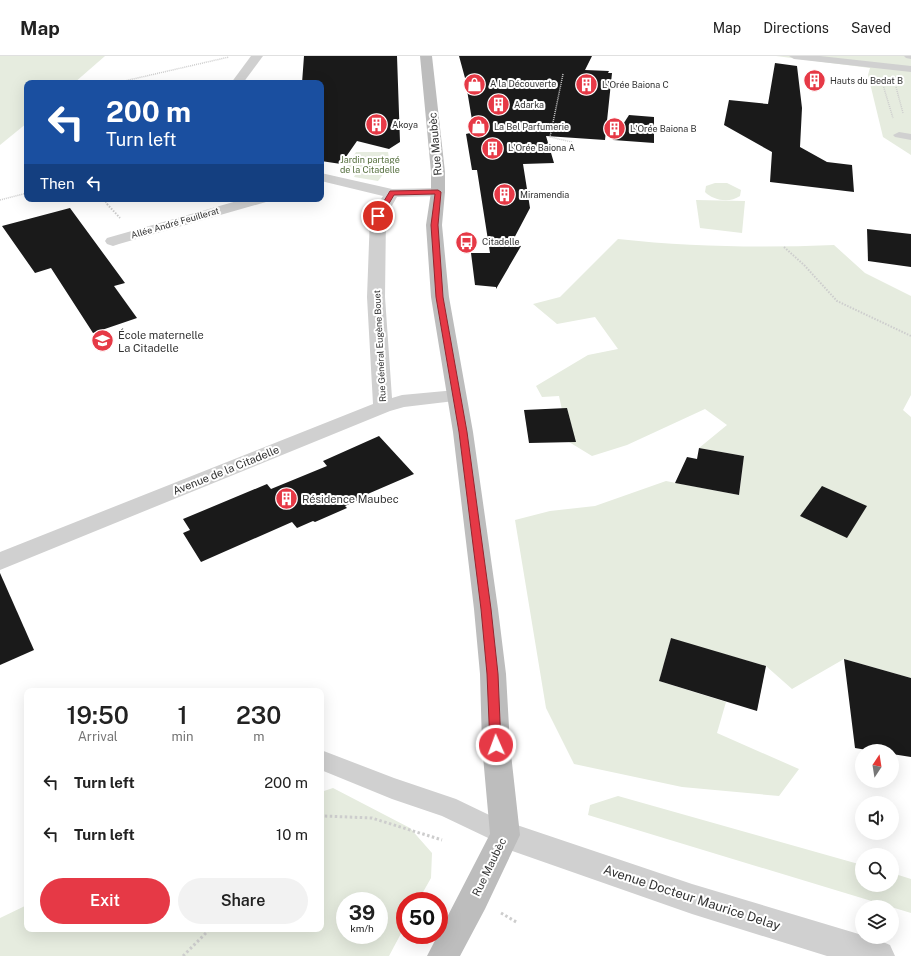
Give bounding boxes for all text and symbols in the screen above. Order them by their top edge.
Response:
text: Map [20,17,60,39]
text: Map [713,20,741,36]
text: Directions [763,20,829,36]
text: Saved [851,20,891,36]
building icon: Hauts du Bedat B [802,68,828,94]
shop icon: A la Découverte [462,71,488,97]
building icon: L'Orée Baiona C [574,72,600,98]
place label: Hauts du Bedat B [830,75,903,86]
place label: A la Découverte [490,78,556,89]
place label: L'Orée Baiona C [602,79,669,90]
building icon: Adarka [486,92,512,118]
text: 200 m [106,95,191,128]
icon: left [40,96,92,148]
place label: Adarka [514,99,544,110]
building icon: Akoya [363,112,389,138]
street label: Rue Maubèc [426,112,444,176]
shop icon: La Bel Parfumerie [466,114,492,140]
building icon: L'Orée Baiona B [602,116,628,142]
place label: Akoya [392,119,418,130]
place label: La Bel Parfumerie [494,121,569,132]
place label: L'Orée Baiona B [630,123,696,134]
text: Turn left [106,129,176,150]
building icon: L'Orée Baiona A [479,135,505,161]
place label: L'Orée Baiona A [508,142,575,153]
park label: Jardin partagé de la Citadelle [340,154,400,175]
icon: left [83,172,105,194]
text: Then [40,175,75,192]
building icon: Miramendia [492,182,518,208]
place label: Miramendia [520,189,569,200]
pin [361,199,395,233]
street label: Allée André Feuillerat [130,205,221,240]
icon: arrive [367,205,389,227]
bus stop icon: Citadelle [453,229,479,255]
place label: Citadelle [482,236,520,247]
street label: Rue Général Eugène Bouet [371,289,388,402]
school or university icon: École maternelle La Citadelle [90,328,116,354]
place label: École maternelle La Citadelle [118,328,204,354]
street label: Avenue de la Citadelle [171,443,281,497]
building icon: Résidence Maubec [274,486,300,512]
place label: Résidence Maubec [302,493,399,505]
text: 19:50 [67,701,129,729]
text: 1 [177,701,188,729]
text: 230 [236,701,281,729]
position arrow [475,724,517,766]
text: Arrival [78,729,118,744]
text: min [171,729,194,744]
text: m [253,729,264,744]
north arrow [855,744,899,788]
map controls [855,744,899,944]
icon: left [40,771,62,793]
text: Turn left [74,774,135,791]
text: 200 m [264,774,308,791]
button: sound [855,796,899,840]
icon: left [40,823,62,845]
text: Turn left [74,826,135,843]
text: 10 m [276,826,308,843]
street label: Rue Maubèc [470,836,508,898]
button: search [855,848,899,892]
street label: Avenue Docteur Maurice Delay [601,862,782,933]
button: Exit [40,878,170,924]
button: Share [178,878,308,924]
speed limit sign: 50 [396,892,448,944]
button: layers [855,900,899,944]
text: 39 [349,901,375,925]
text: km/h [350,922,374,934]

